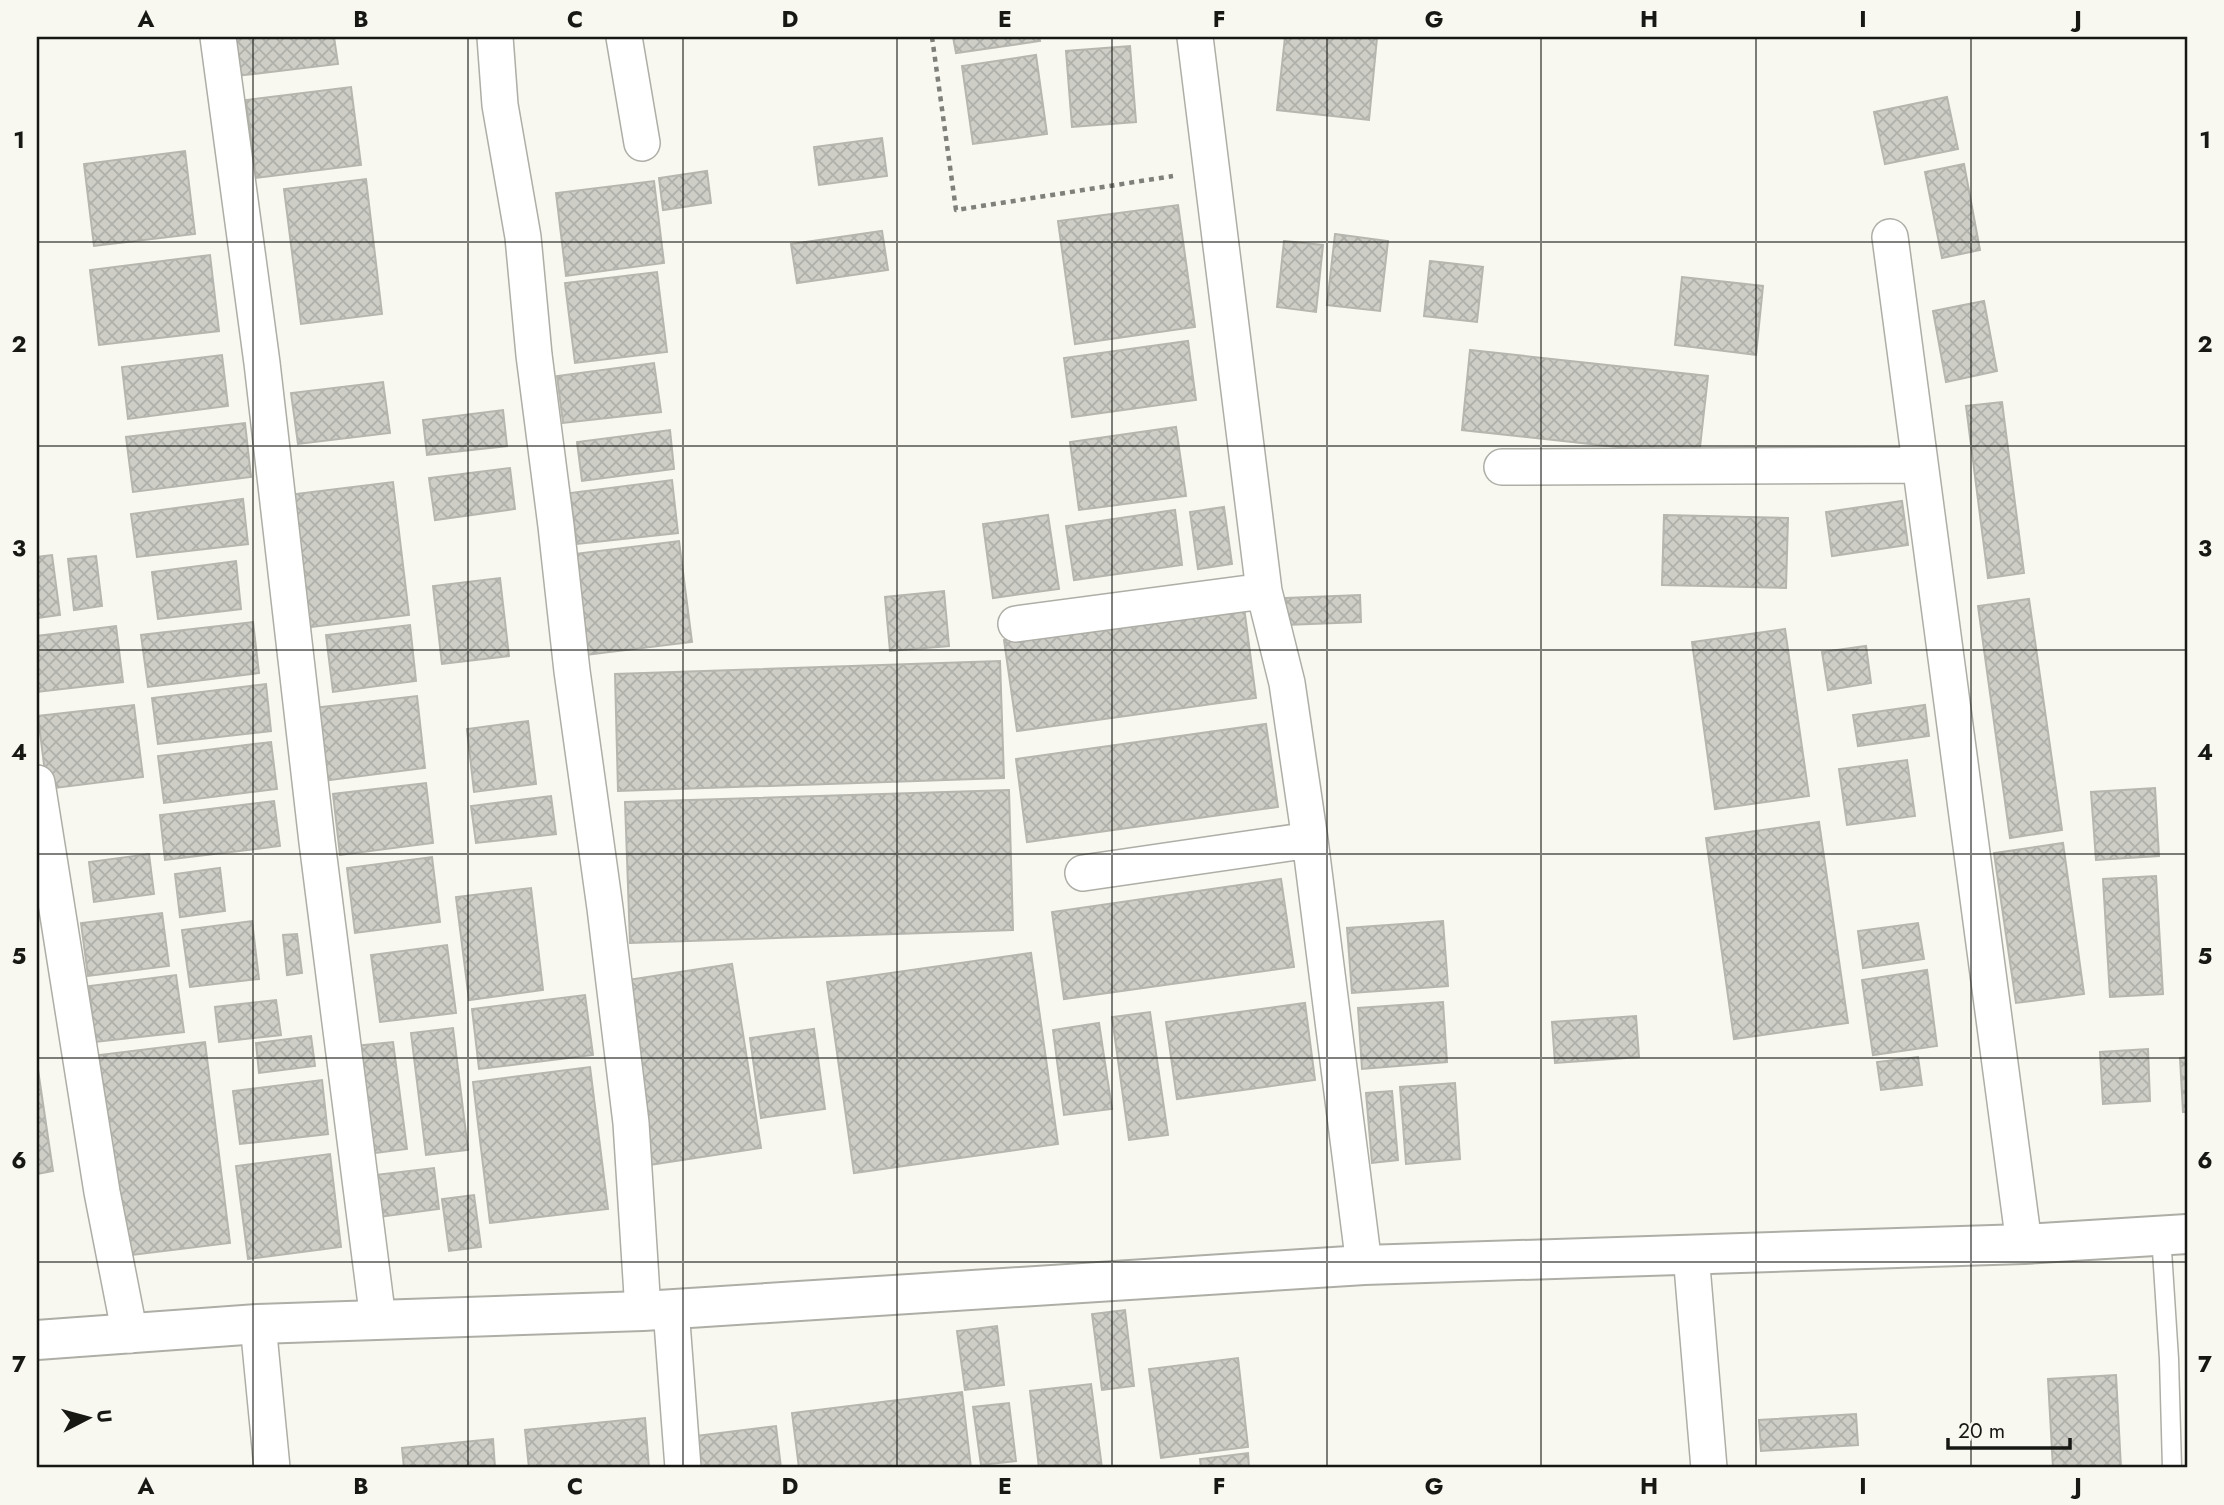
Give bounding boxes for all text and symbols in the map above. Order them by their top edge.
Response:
text: A [137,2,155,36]
text: B [353,2,369,36]
text: C [567,2,583,36]
text: D [782,2,799,36]
text: E [998,2,1012,36]
text: F [1213,2,1225,36]
text: G [1425,2,1443,36]
text: H [1640,2,1658,36]
text: I [1859,2,1867,36]
text: J [2070,2,2082,36]
text: 1 [13,123,25,157]
text: 1 [2199,123,2211,157]
text: 2 [11,327,27,361]
text: 2 [2197,327,2213,361]
text: 3 [12,531,26,565]
text: 3 [2198,531,2212,565]
text: 4 [11,735,27,769]
text: 4 [2197,735,2213,769]
text: 5 [12,939,26,973]
text: 5 [2198,939,2212,973]
text: 6 [11,1143,27,1177]
text: 6 [2197,1143,2213,1177]
text: 7 [12,1347,26,1381]
text: 7 [2198,1347,2212,1381]
north arrow [52,1382,122,1452]
scale bar [1948,1407,2070,1451]
text: U [90,1408,119,1424]
text: 20 m [1958,1416,2005,1446]
text: A [137,1469,155,1503]
text: B [353,1469,369,1503]
text: C [567,1469,583,1503]
text: D [782,1469,799,1503]
text: E [998,1469,1012,1503]
text: F [1213,1469,1225,1503]
text: G [1425,1469,1443,1503]
text: H [1640,1469,1658,1503]
text: I [1859,1469,1867,1503]
text: J [2070,1469,2082,1503]

